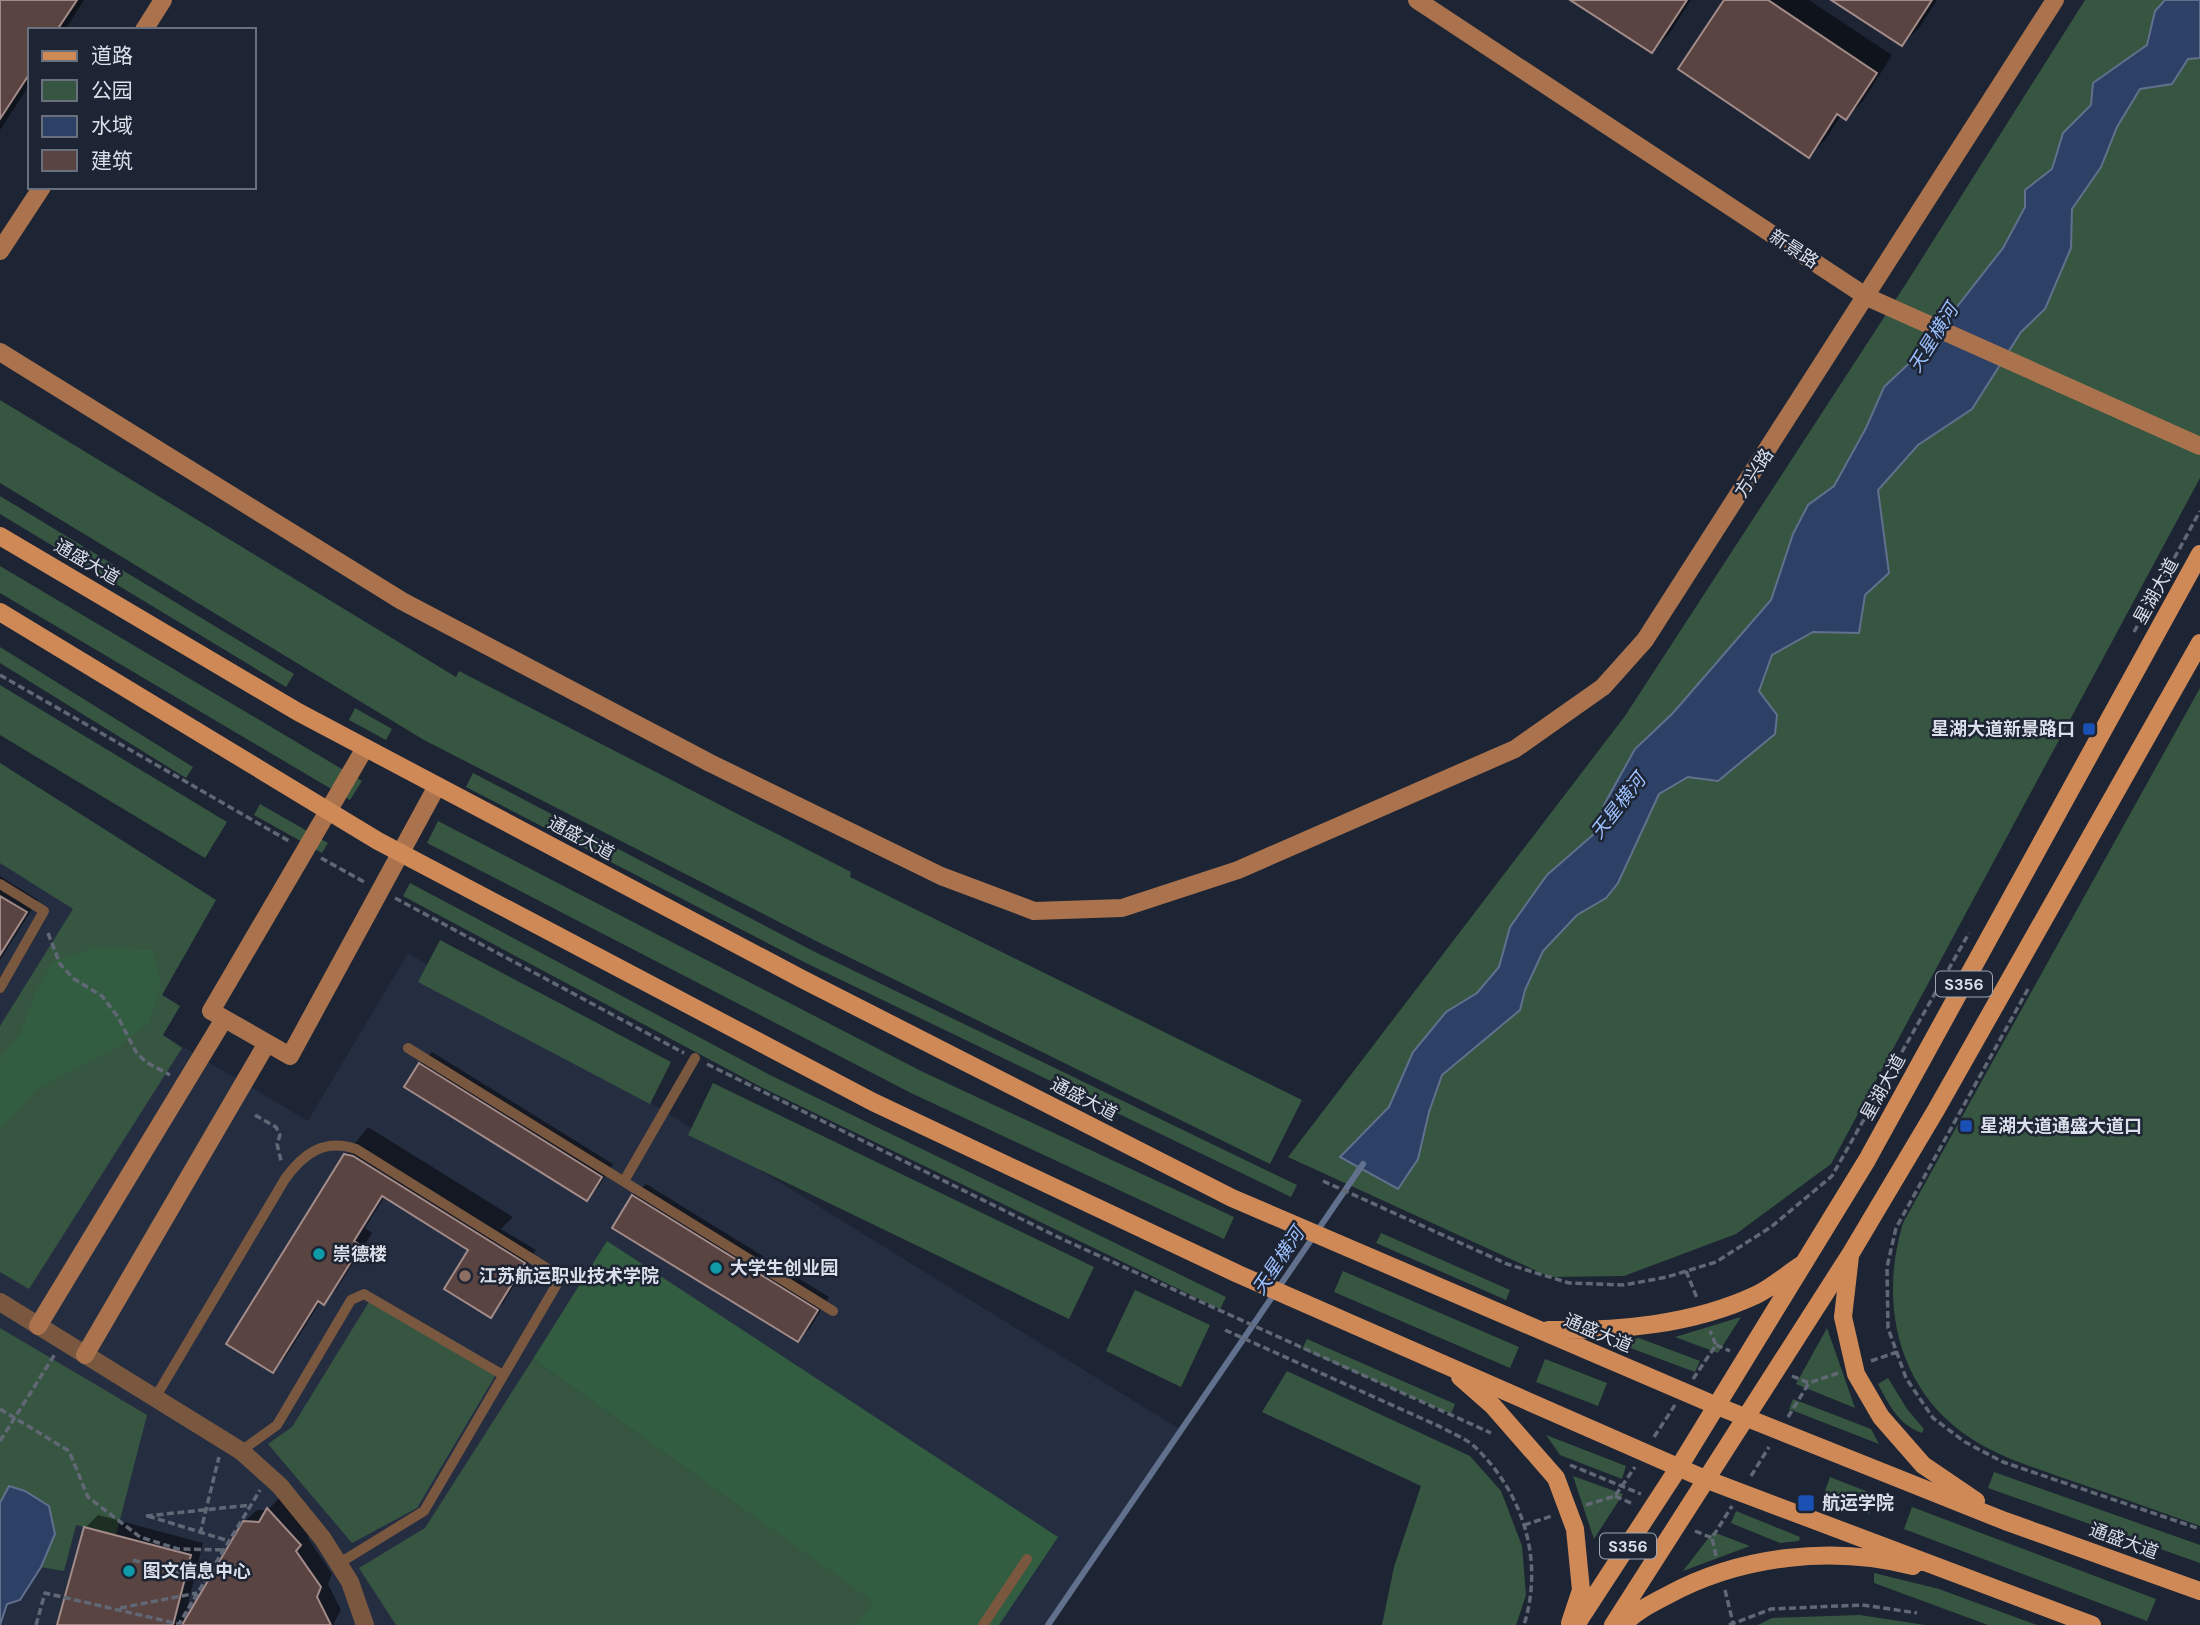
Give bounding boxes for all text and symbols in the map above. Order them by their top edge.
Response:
legend [28,28,256,189]
text: 道路 [91,42,133,70]
text: 公园 [91,77,133,105]
text: 水域 [91,112,133,140]
text: 建筑 [91,147,133,175]
street label: 新景路 [1765,224,1823,274]
water label: 天星横河 [1902,296,1966,377]
street label: 方兴路 [1729,444,1779,502]
street label: 通盛大道 [50,534,124,590]
street label: 星湖大道 [2128,554,2184,628]
place label: 星湖大道新景路口 [1931,717,2075,741]
marker: 星湖大道新景路口 [2081,721,2097,737]
water label: 天星横河 [1585,765,1654,844]
street label: 通盛大道 [544,811,618,865]
road number: S356 [1936,972,1992,996]
street label: 星湖大道 [1855,1050,1911,1124]
street label: 通盛大道 [1046,1072,1122,1126]
place label: 星湖大道通盛大道口 [1980,1114,2142,1138]
marker: 星湖大道通盛大道口 [1958,1118,1974,1134]
water label: 天星横河 [1246,1219,1312,1299]
place label: 崇德楼 [333,1242,387,1266]
marker: 崇德楼 [311,1246,327,1262]
place label: 大学生创业园 [730,1256,838,1280]
marker: 大学生创业园 [708,1260,724,1276]
place label: 江苏航运职业技术学院 [479,1264,659,1288]
marker: 江苏航运职业技术学院 [457,1268,473,1284]
street label: 通盛大道 [1560,1308,1636,1358]
place label: 航运学院 [1822,1491,1894,1515]
marker: 航运学院 [1796,1493,1816,1513]
street label: 通盛大道 [2086,1517,2162,1565]
road number: S356 [1600,1534,1656,1558]
place label: 图文信息中心 [143,1559,251,1583]
marker: 图文信息中心 [121,1563,137,1579]

